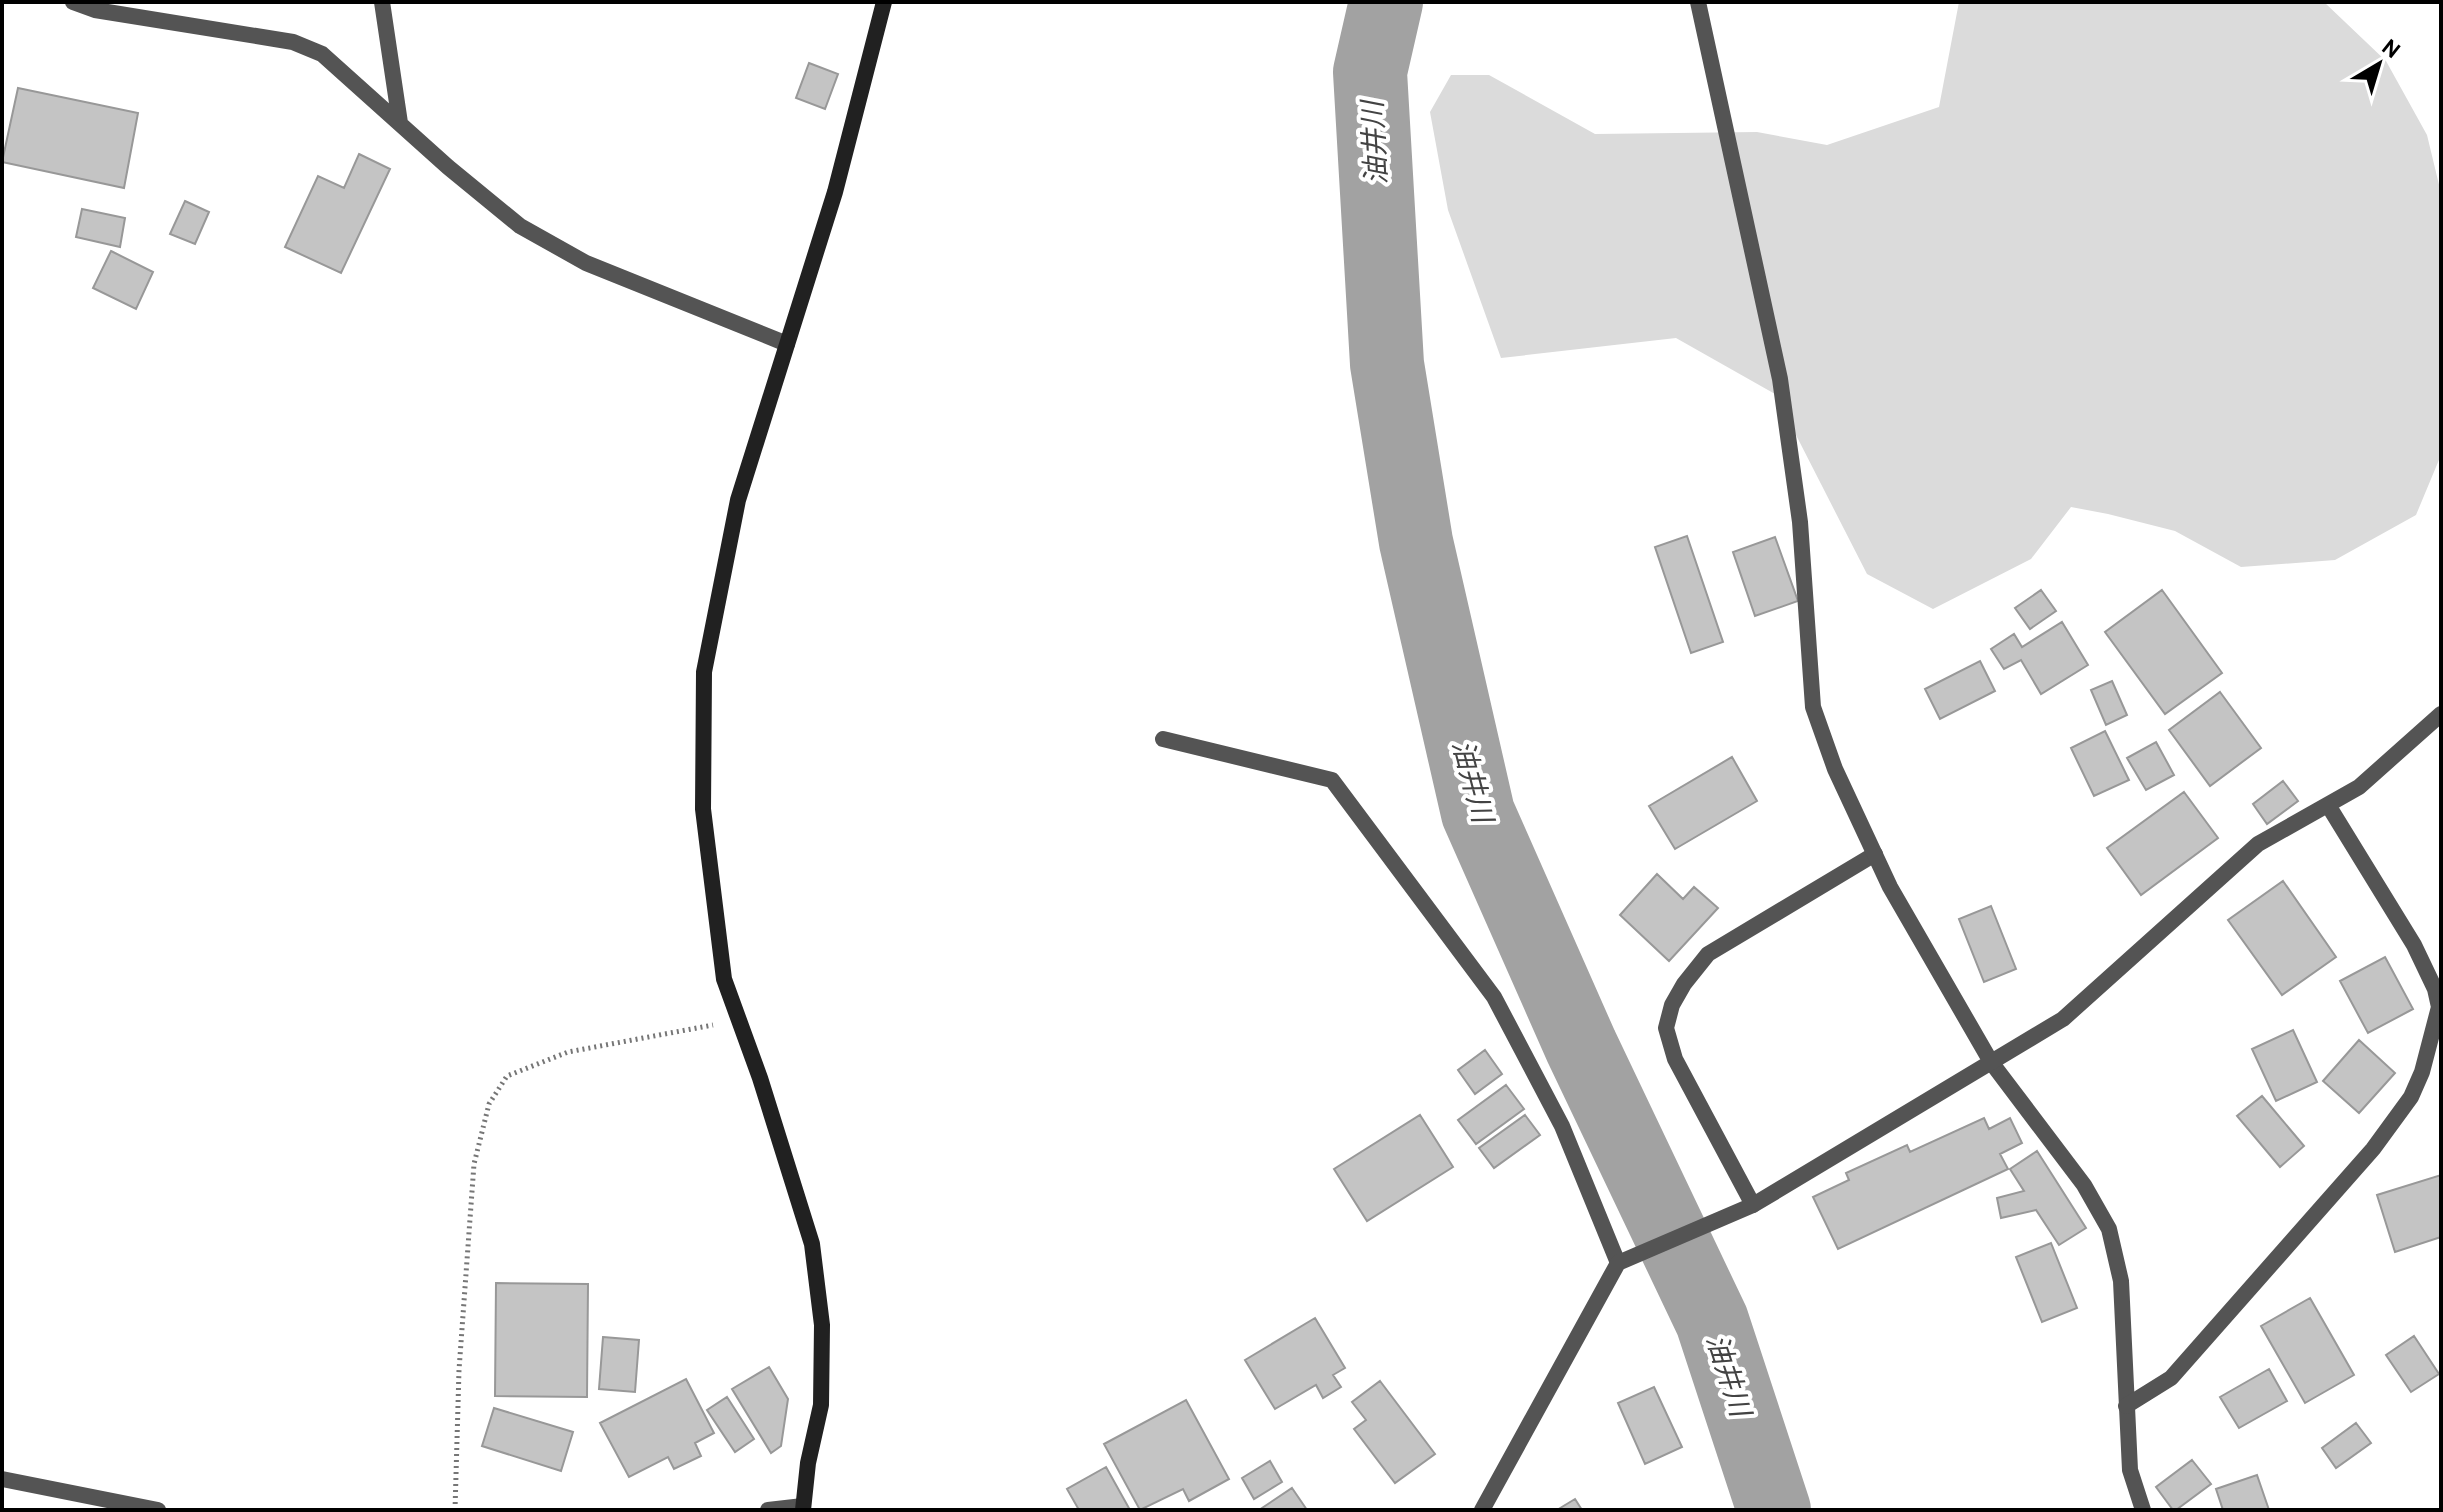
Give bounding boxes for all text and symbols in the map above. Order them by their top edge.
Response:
north arrow [2339,24,2419,104]
text: N [2375,35,2404,66]
water label: 油井川 [1357,97,1397,186]
water label: 油井川 [1442,737,1499,830]
water label: 油井川 [1696,1330,1757,1424]

